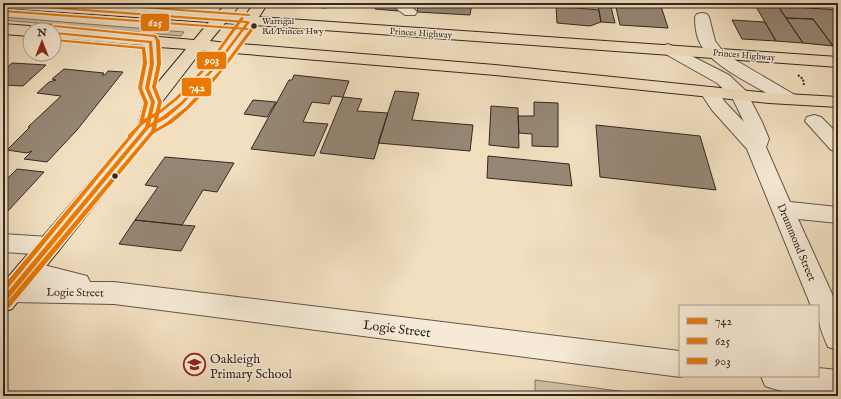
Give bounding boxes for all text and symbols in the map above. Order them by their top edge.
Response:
line badge: 625 [140,13,170,32]
text: 625 [148,16,162,30]
place label: Warrigal Rd/Princes Hwy [262,16,324,37]
marker: Warrigal Rd/Princes Hwy [249,21,259,31]
north arrow [22,22,62,62]
text: N [36,26,47,40]
street label: Princes Highway [389,26,453,41]
street label: Princes Highway [712,47,776,64]
line badge: 903 [196,51,227,70]
text: 903 [204,54,219,68]
line badge: 742 [181,77,212,97]
text: 742 [189,81,206,95]
unlabelled marker [110,171,120,181]
street label: Drummond Street [773,202,819,283]
street label: Logie Street [46,285,104,301]
legend [679,305,819,377]
text: 742 [715,314,732,329]
street label: Logie Street [362,317,432,342]
text: 625 [715,334,731,349]
place label: Oakleigh Primary School [210,351,293,383]
school or university icon: Oakleigh Primary School [181,352,207,378]
text: 903 [714,354,731,369]

